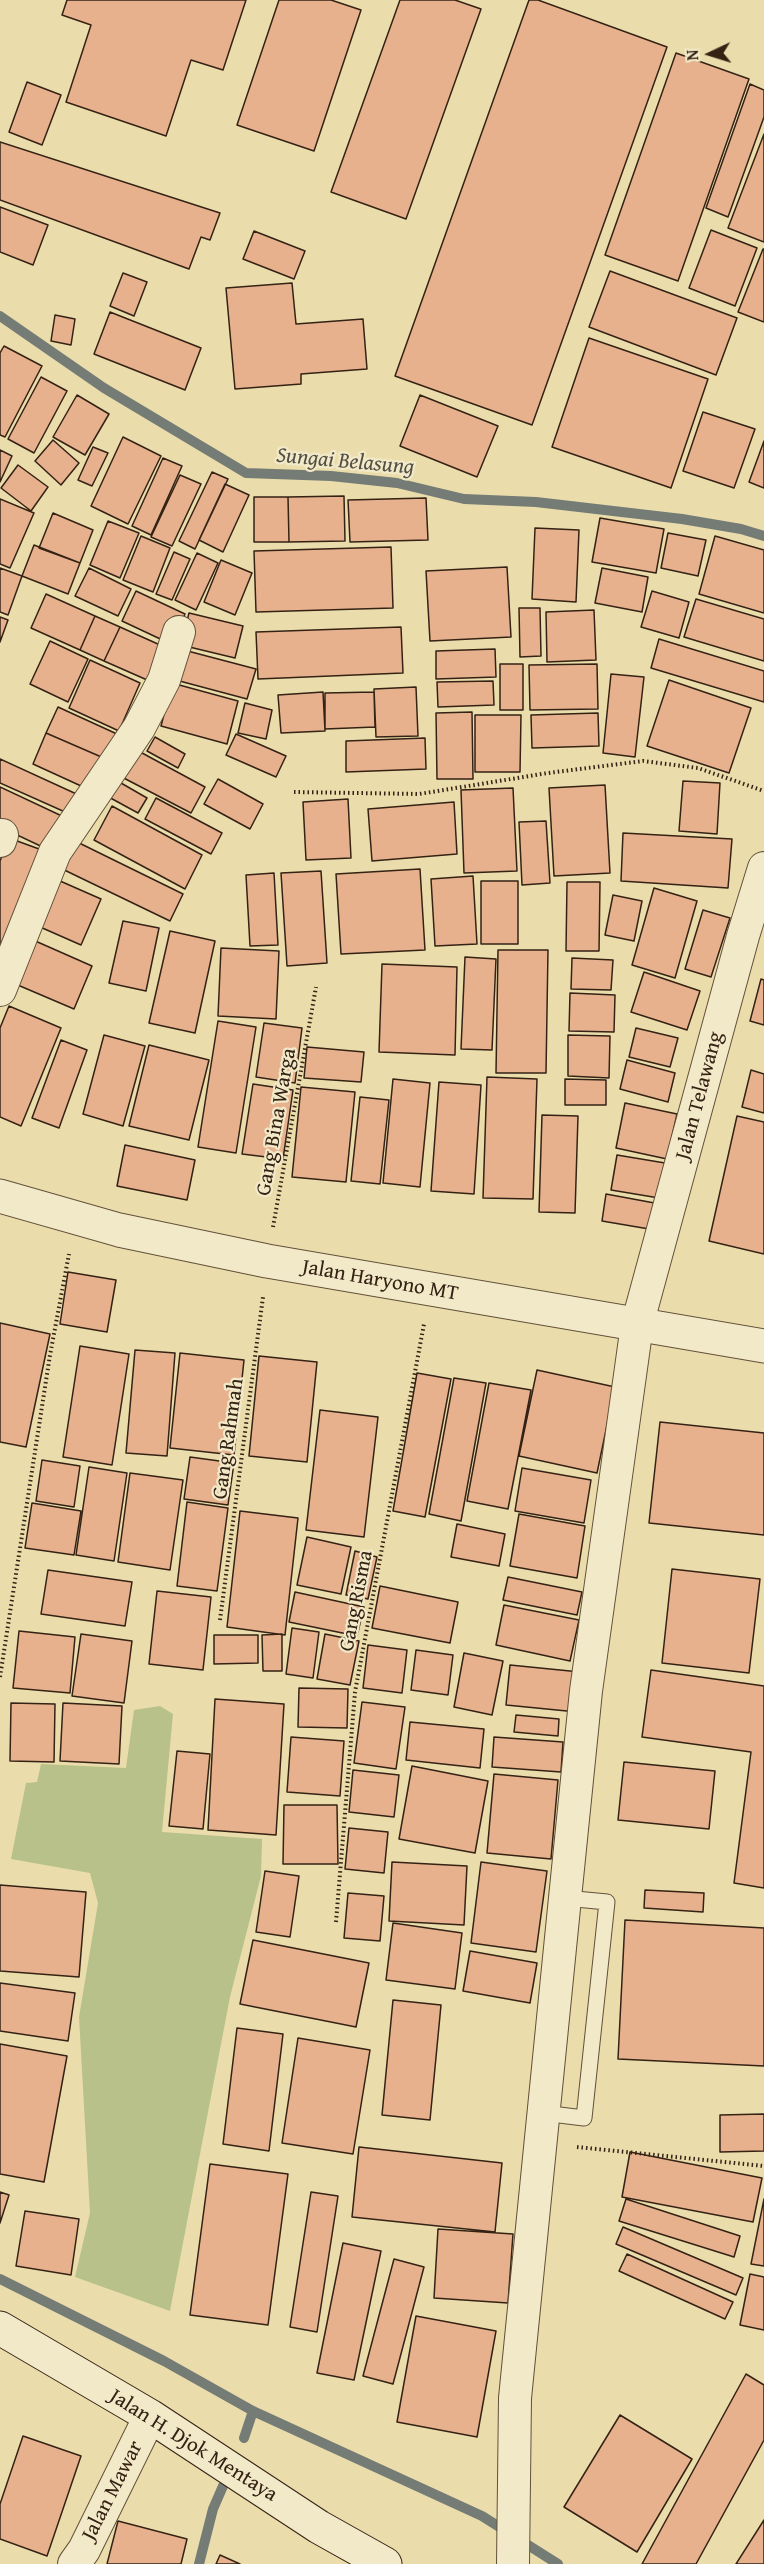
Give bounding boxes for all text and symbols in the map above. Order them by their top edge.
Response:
north arrow [680,24,740,84]
text: N [680,49,704,61]
water label: Sungai Belasung [275,443,415,481]
street label: Jalan Telawang [671,1029,729,1163]
street label: Gang Bina Warga [252,1046,302,1198]
street label: Jalan Haryono MT [300,1255,460,1307]
street label: Gang Rahmah [208,1377,250,1501]
street label: Gang Risma [335,1548,379,1654]
street label: Jalan H. Djok Mentaya [104,2384,282,2508]
street label: Jalan Mawar [77,2437,149,2545]

